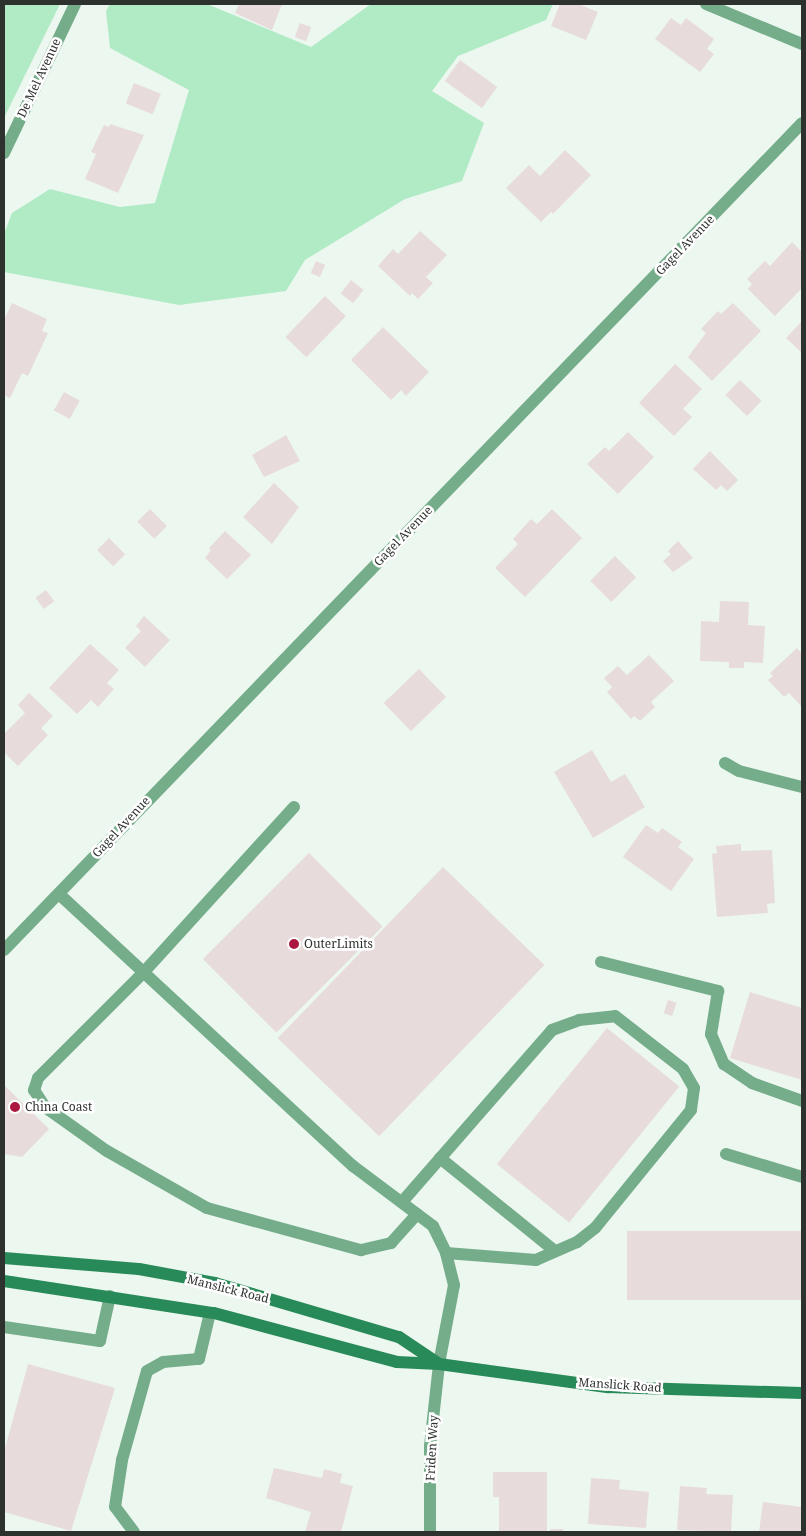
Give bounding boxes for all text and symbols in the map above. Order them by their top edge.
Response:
street label: De Mel Avenue [14,36,64,120]
street label: Gagel Avenue [653,212,717,278]
street label: Gagel Avenue [371,503,435,569]
street label: Gagel Avenue [89,794,153,860]
place label: OuterLimits [304,937,373,951]
marker: OuterLimits [288,938,300,950]
place label: China Coast [25,1100,92,1114]
marker: China Coast [9,1101,21,1113]
street label: Manslick Road [186,1272,270,1306]
street label: Manslick Road [578,1375,662,1395]
street label: Friden Way [423,1415,441,1481]

